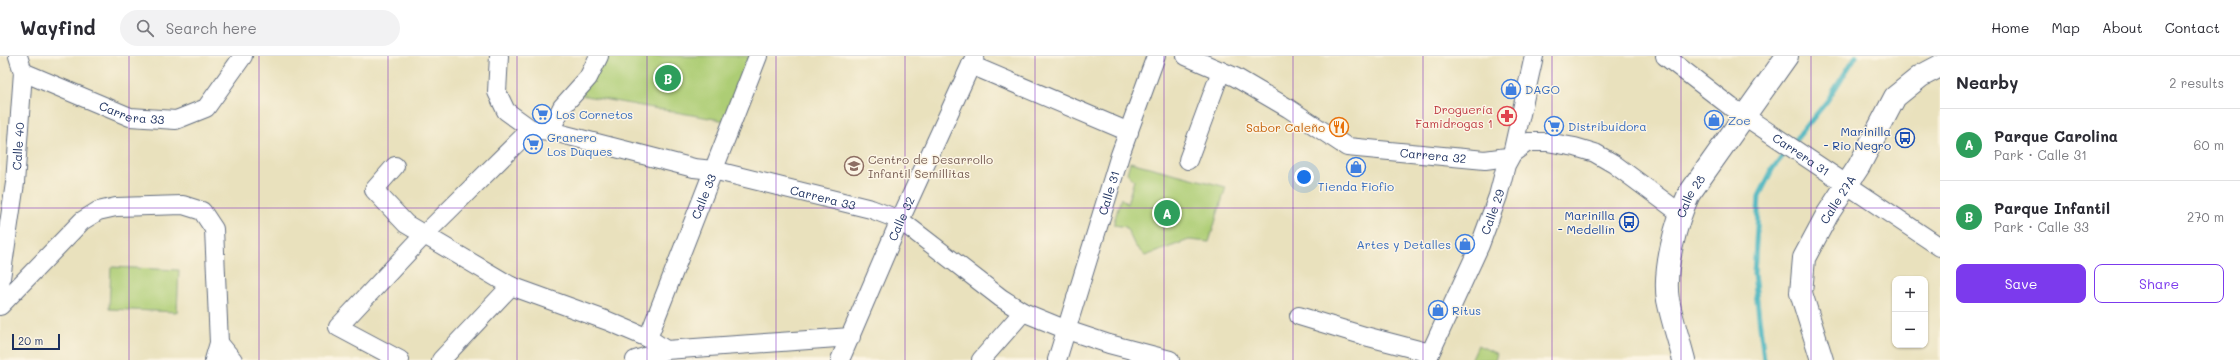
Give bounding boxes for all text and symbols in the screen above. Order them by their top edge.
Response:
search box [120,10,400,46]
text: Wayfind [20,15,96,40]
icon: search [134,17,156,39]
text: Search here [166,18,257,38]
text: Home [1991,18,2029,37]
text: Map [2051,18,2080,37]
text: About [2102,18,2143,37]
text: Contact [2165,18,2220,37]
pin: B [655,63,681,93]
text: Nearby [1956,71,2018,93]
text: 2 results [2169,74,2224,91]
shop icon: DAGO [1500,78,1522,100]
place label: DAGO [1525,81,1560,97]
street label: Carrera 33 [97,97,165,127]
place label: Droguería Famidrogas 1 [1415,101,1493,131]
supermarket icon: Los Cornetos [531,103,553,125]
pharmacy icon: Droguería Famidrogas 1 [1496,105,1518,127]
place label: Los Cornetos [556,106,633,122]
shop icon: Zoe [1703,109,1725,131]
place label: Zoe [1728,112,1751,128]
supermarket icon: Distribuidora [1543,115,1565,137]
restaurant icon: Sabor Caleño [1328,116,1350,138]
place label: Distribuidora [1568,118,1647,134]
place label: Sabor Caleño [1246,119,1325,135]
street label: Calle 40 [8,121,27,171]
place label: Marinilla - Rio Negro [1823,123,1891,153]
text: Parque Carolina [1994,126,2118,146]
bus stop icon: Marinilla - Rio Negro [1894,127,1916,149]
place label: Granero Los Duques [547,129,613,159]
street label: Carrera 31 [1770,129,1833,179]
supermarket icon: Granero Los Duques [522,133,544,155]
text: A [1964,136,1974,153]
text: 60 m [2194,136,2224,153]
street label: Carrera 32 [1399,144,1467,166]
text: Park · Calle 31 [1994,146,2087,163]
place label: Centro de Desarrollo Infantil Semillitas [868,151,993,181]
school or university icon: Centro de Desarrollo Infantil Semillitas [843,155,865,177]
shop icon: Tienda Fiofio [1345,156,1367,178]
your location [1294,167,1314,187]
street label: Calle 31 [1094,168,1123,217]
street label: Calle 33 [687,171,719,221]
street label: Calle 28 [1672,171,1708,220]
street label: Calle 27A [1816,172,1859,226]
place label: Tienda Fiofio [1318,178,1394,194]
street label: Carrera 33 [788,181,857,213]
street label: Calle 29 [1477,187,1507,237]
street label: Calle 32 [884,194,918,243]
pin: A [1154,198,1180,228]
text: Parque Infantil [1994,198,2110,218]
place label: Marinilla - Medellín [1558,207,1615,237]
text: B [1965,208,1973,225]
text: 270 m [2187,208,2224,225]
bus stop icon: Marinilla - Medellín [1618,211,1640,233]
text: Park · Calle 33 [1994,218,2089,235]
shop icon: Artes y Detalles [1454,233,1476,255]
place label: Artes y Detalles [1356,236,1451,252]
button: Save [1956,264,2086,303]
button: Share [2094,264,2224,303]
map controls [1892,276,1928,348]
button: + [1892,276,1928,312]
shop icon: Ritus [1427,299,1449,321]
place label: Ritus [1452,302,1481,318]
button: − [1892,312,1928,348]
scale bar [12,332,60,351]
text: 20 m [18,333,43,348]

